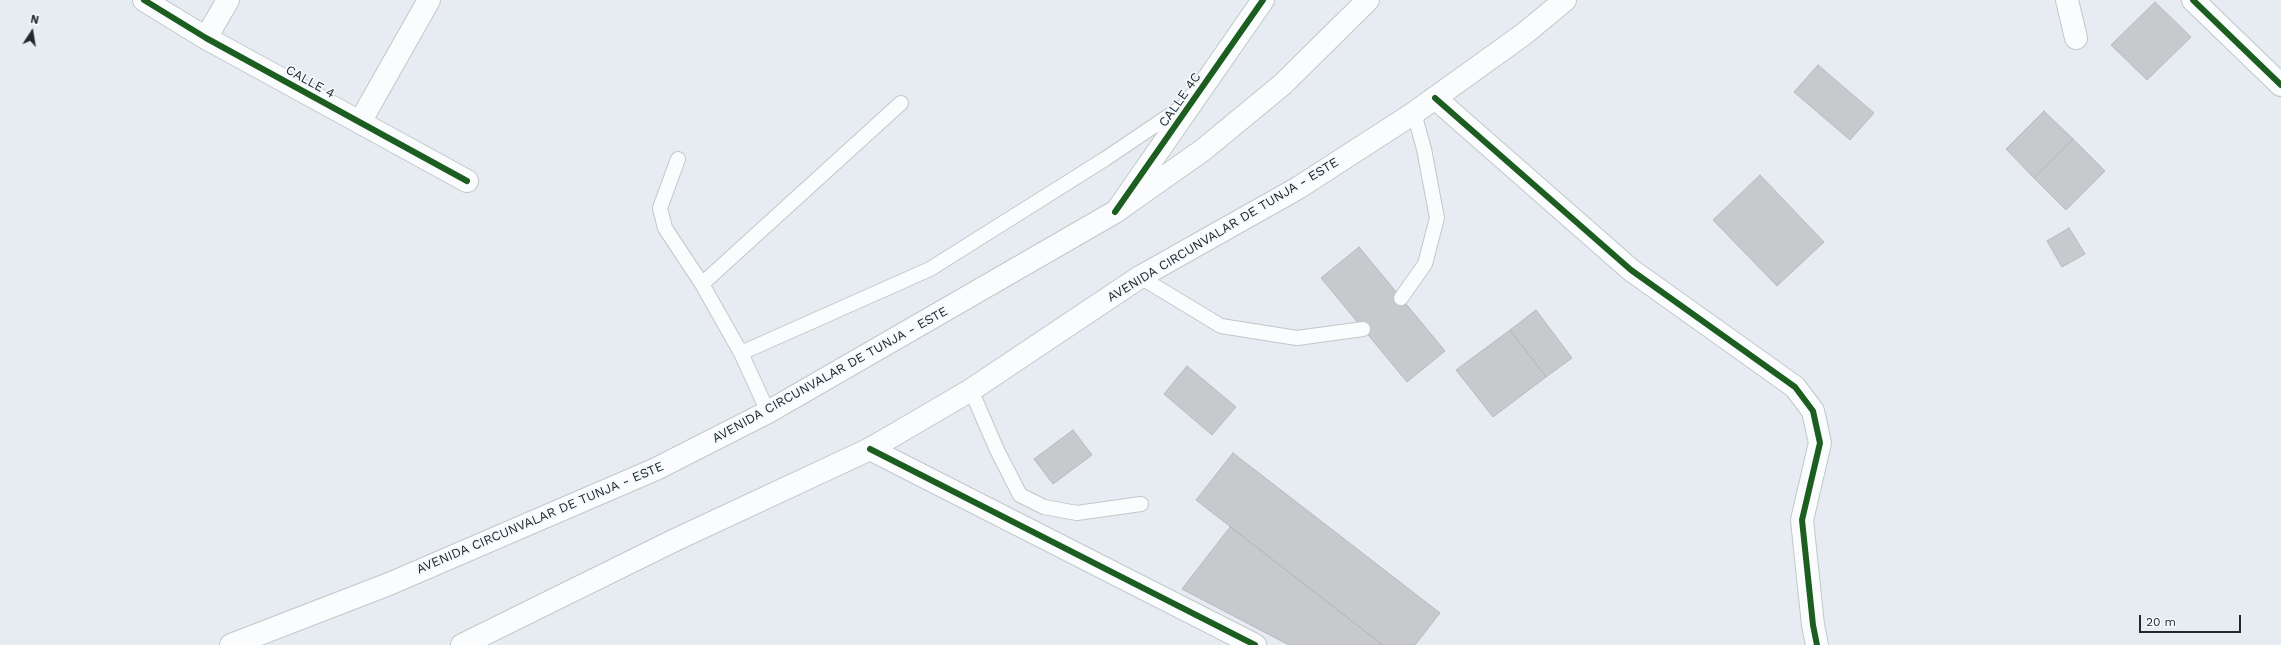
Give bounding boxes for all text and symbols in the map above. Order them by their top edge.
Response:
north arrow [12,12,52,52]
text: N [29,13,40,27]
street label: CALLE 4 [283,62,337,102]
street label: CALLE 4C [1156,70,1204,130]
street label: AVENIDA CIRCUNVALAR DE TUNJA - ESTE [1105,155,1341,305]
street label: AVENIDA CIRCUNVALAR DE TUNJA - ESTE [710,303,950,447]
street label: AVENIDA CIRCUNVALAR DE TUNJA - ESTE [414,459,666,577]
scale bar [2141,607,2243,633]
text: 20 m [2146,615,2176,629]

